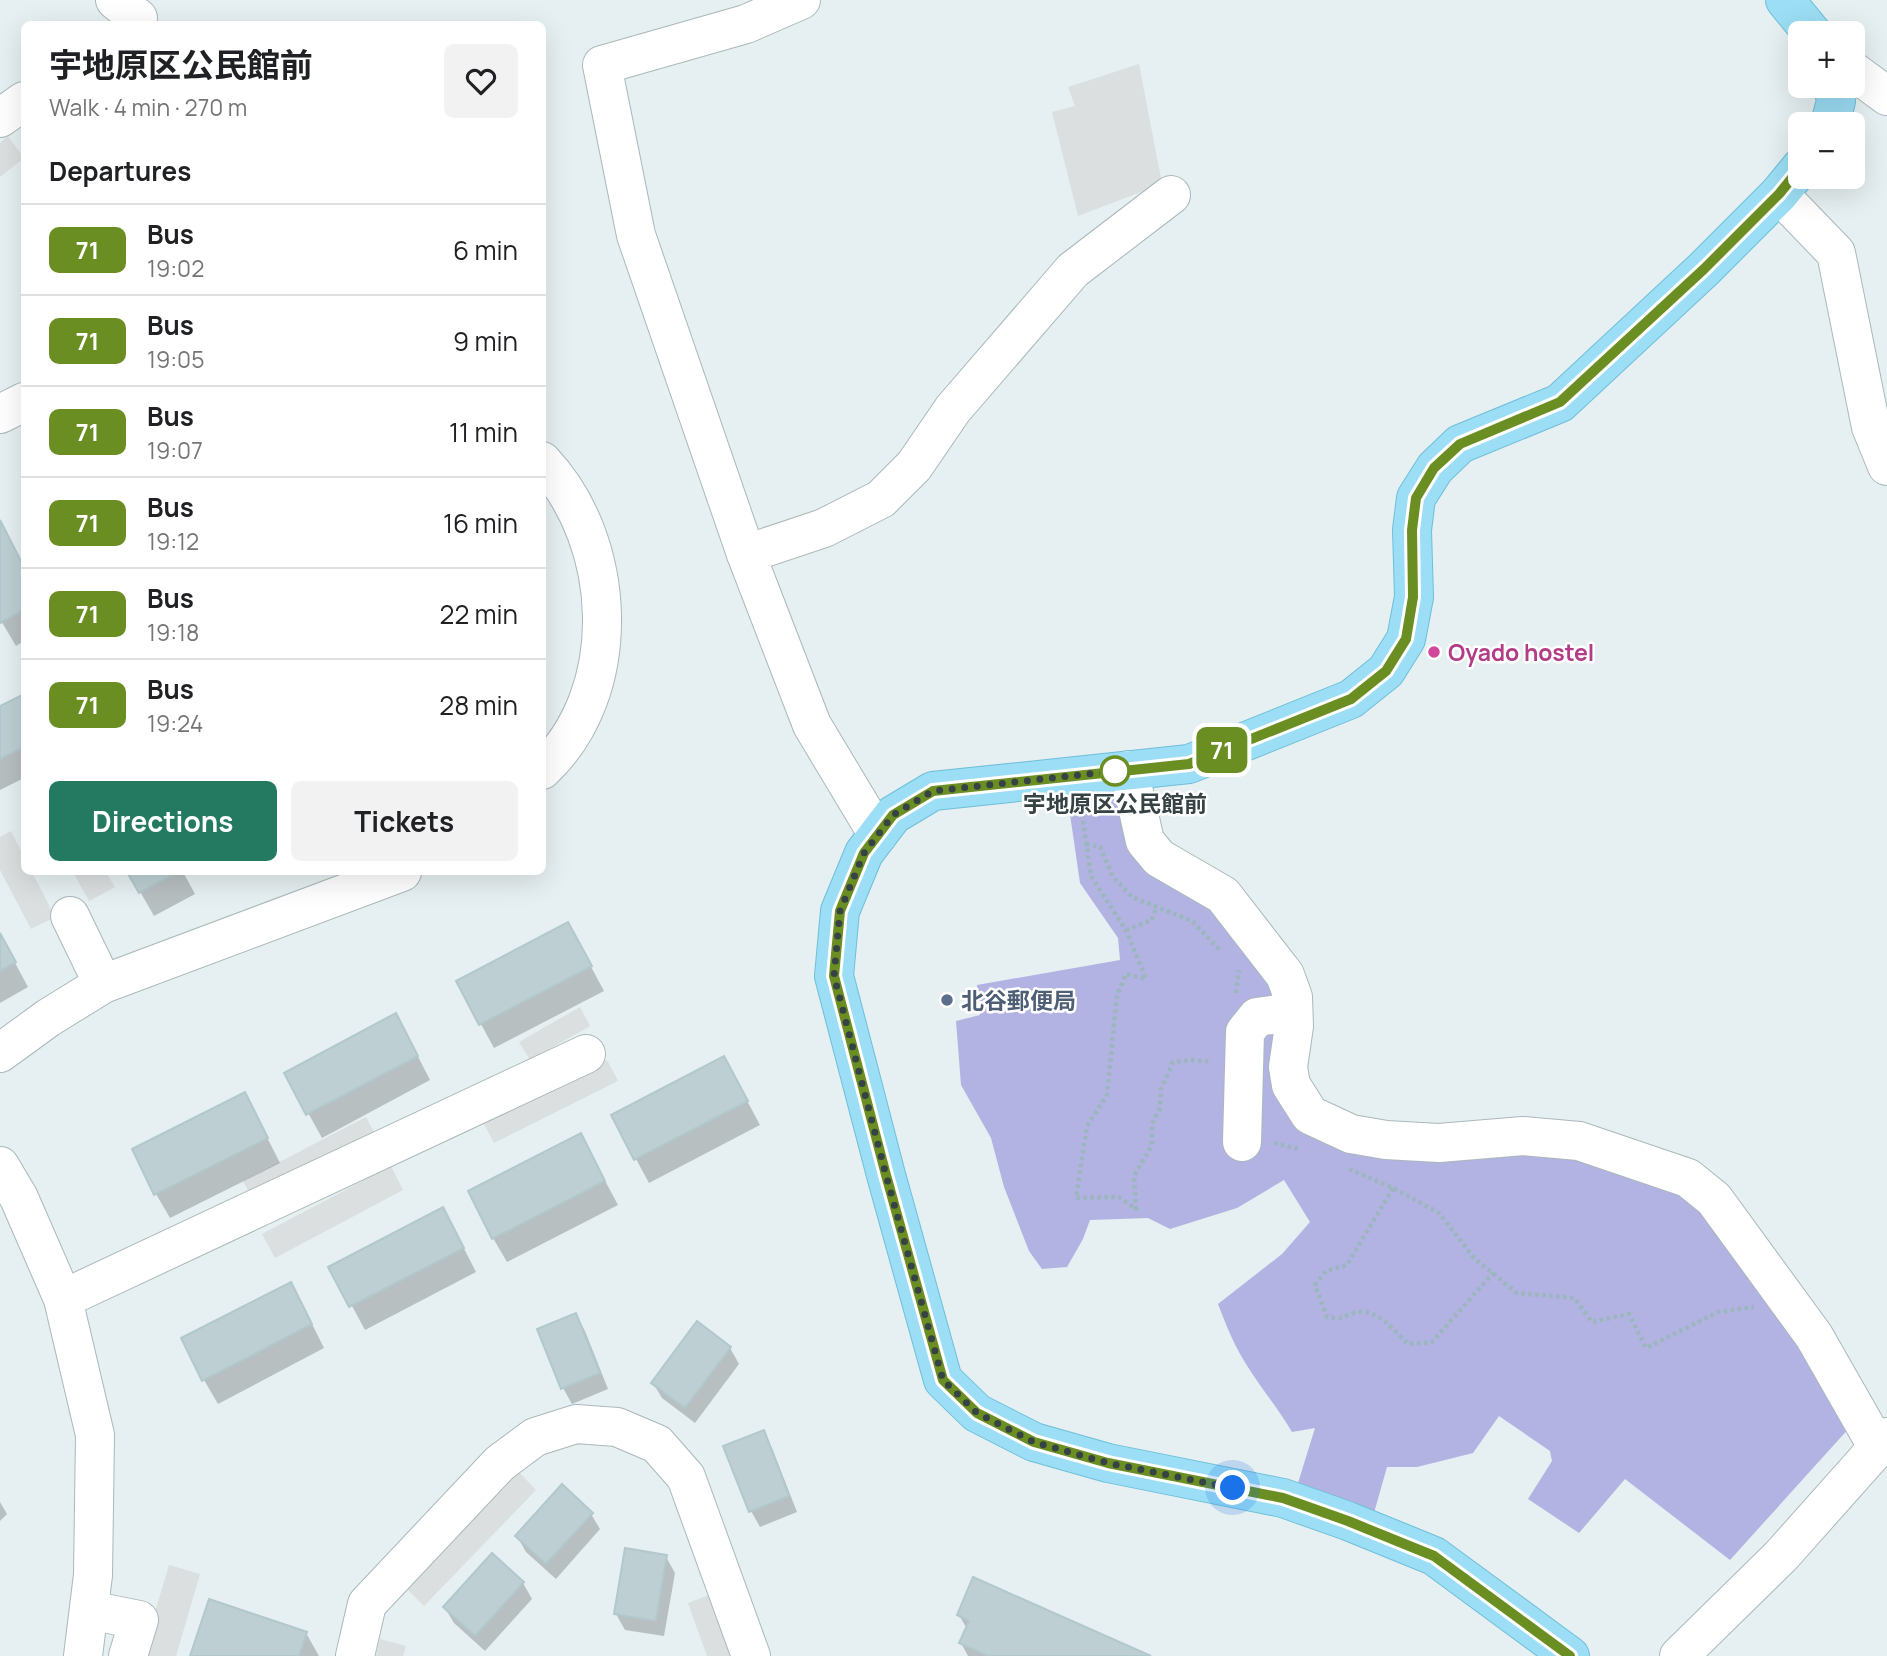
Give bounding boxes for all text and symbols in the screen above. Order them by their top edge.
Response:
map controls [1788,21,1865,189]
button: + [1788,21,1865,98]
text: 宇地原区公民館前 [49,42,313,87]
button: heart [444,44,518,118]
text: Walk · 4 min · 270 m [49,91,247,123]
button: − [1788,112,1865,189]
text: Departures [49,153,191,189]
text: Bus [147,216,194,252]
text: 6 min [453,232,518,268]
text: 71 [76,233,99,266]
text: 19:02 [147,252,204,284]
text: Bus [147,307,194,343]
text: 9 min [453,323,518,359]
text: 71 [76,324,99,357]
text: 19:05 [147,343,204,375]
text: Bus [147,398,194,434]
text: 11 min [449,414,518,450]
text: 71 [76,415,99,448]
text: 19:07 [147,434,203,466]
text: Bus [147,489,194,525]
text: 16 min [443,505,518,541]
text: 71 [76,506,99,539]
text: 19:12 [147,525,199,557]
text: Bus [147,580,194,616]
text: 22 min [440,596,518,632]
text: 71 [76,597,99,630]
text: 19:18 [147,616,199,648]
place label: Oyado hostel [1448,636,1594,668]
marker: Oyado hostel [1426,644,1442,660]
text: Bus [147,671,194,707]
text: 28 min [439,687,518,723]
text: 71 [76,688,99,721]
text: 19:24 [147,707,203,739]
line badge: 71 [1190,727,1254,773]
text: 71 [1210,733,1234,766]
marker: 宇地原区公民館前 [1100,756,1130,786]
button: Directions [49,781,277,861]
button: Tickets [291,781,518,861]
place label: 宇地原区公民館前 [1023,787,1207,819]
place label: 北谷郵便局 [961,984,1076,1016]
marker: 北谷郵便局 [939,992,955,1008]
your location [1215,1470,1250,1505]

